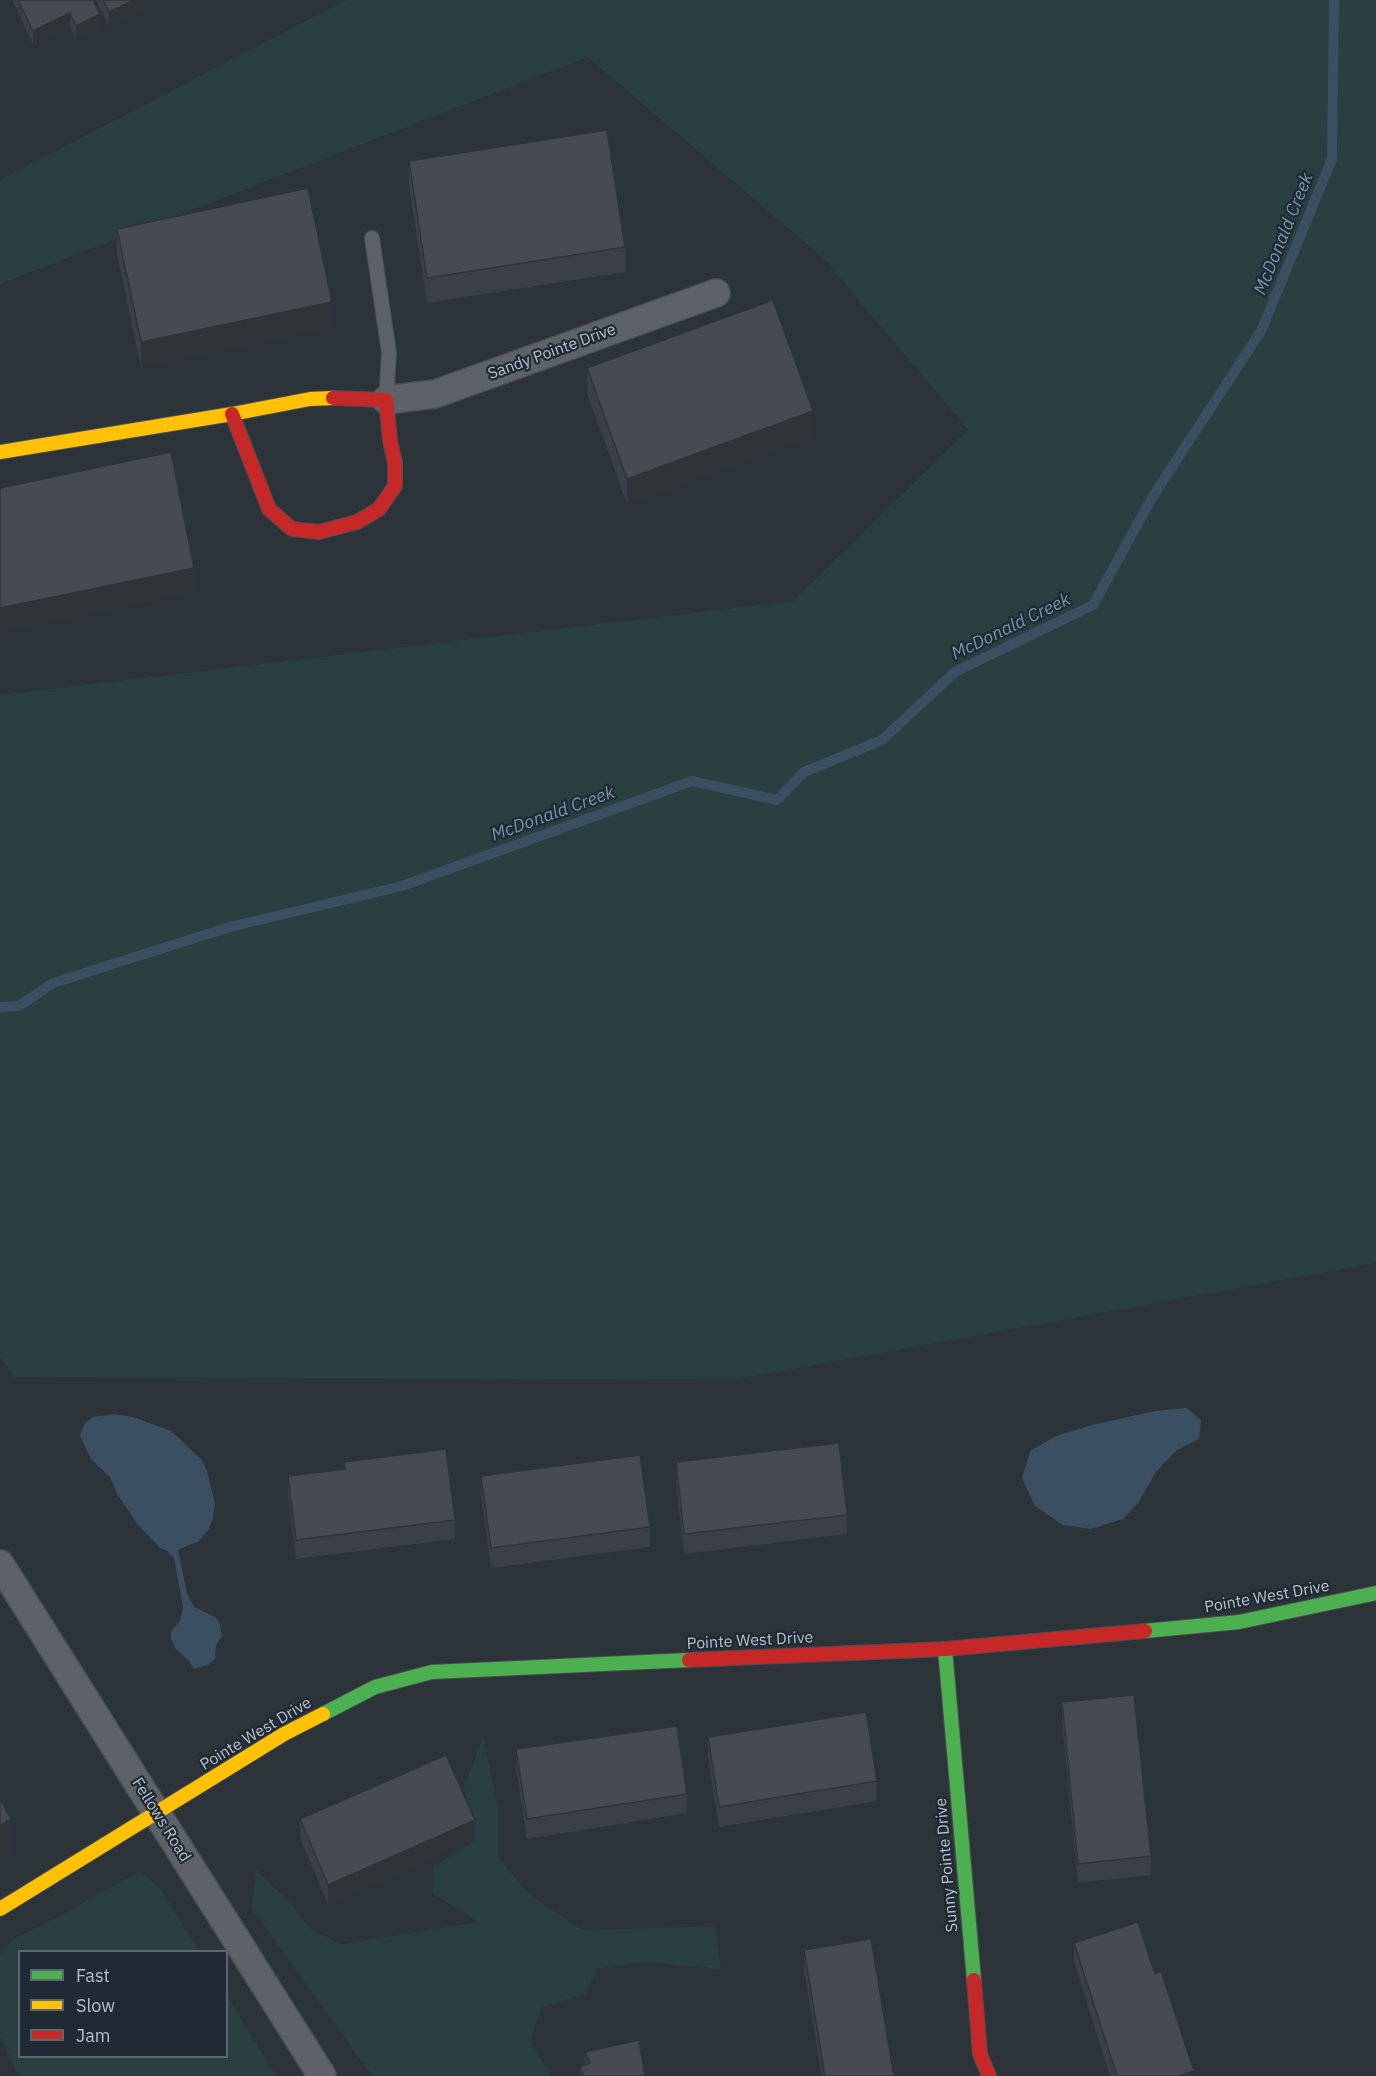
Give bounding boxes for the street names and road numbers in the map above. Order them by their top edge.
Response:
street label: Sandy Pointe Drive [485,320,619,384]
street label: Pointe West Drive [1203,1577,1331,1617]
street label: Pointe West Drive [686,1628,814,1654]
street label: Pointe West Drive [197,1693,315,1775]
street label: Fellows Road [128,1774,194,1866]
street label: Sunny Pointe Drive [932,1797,962,1933]

